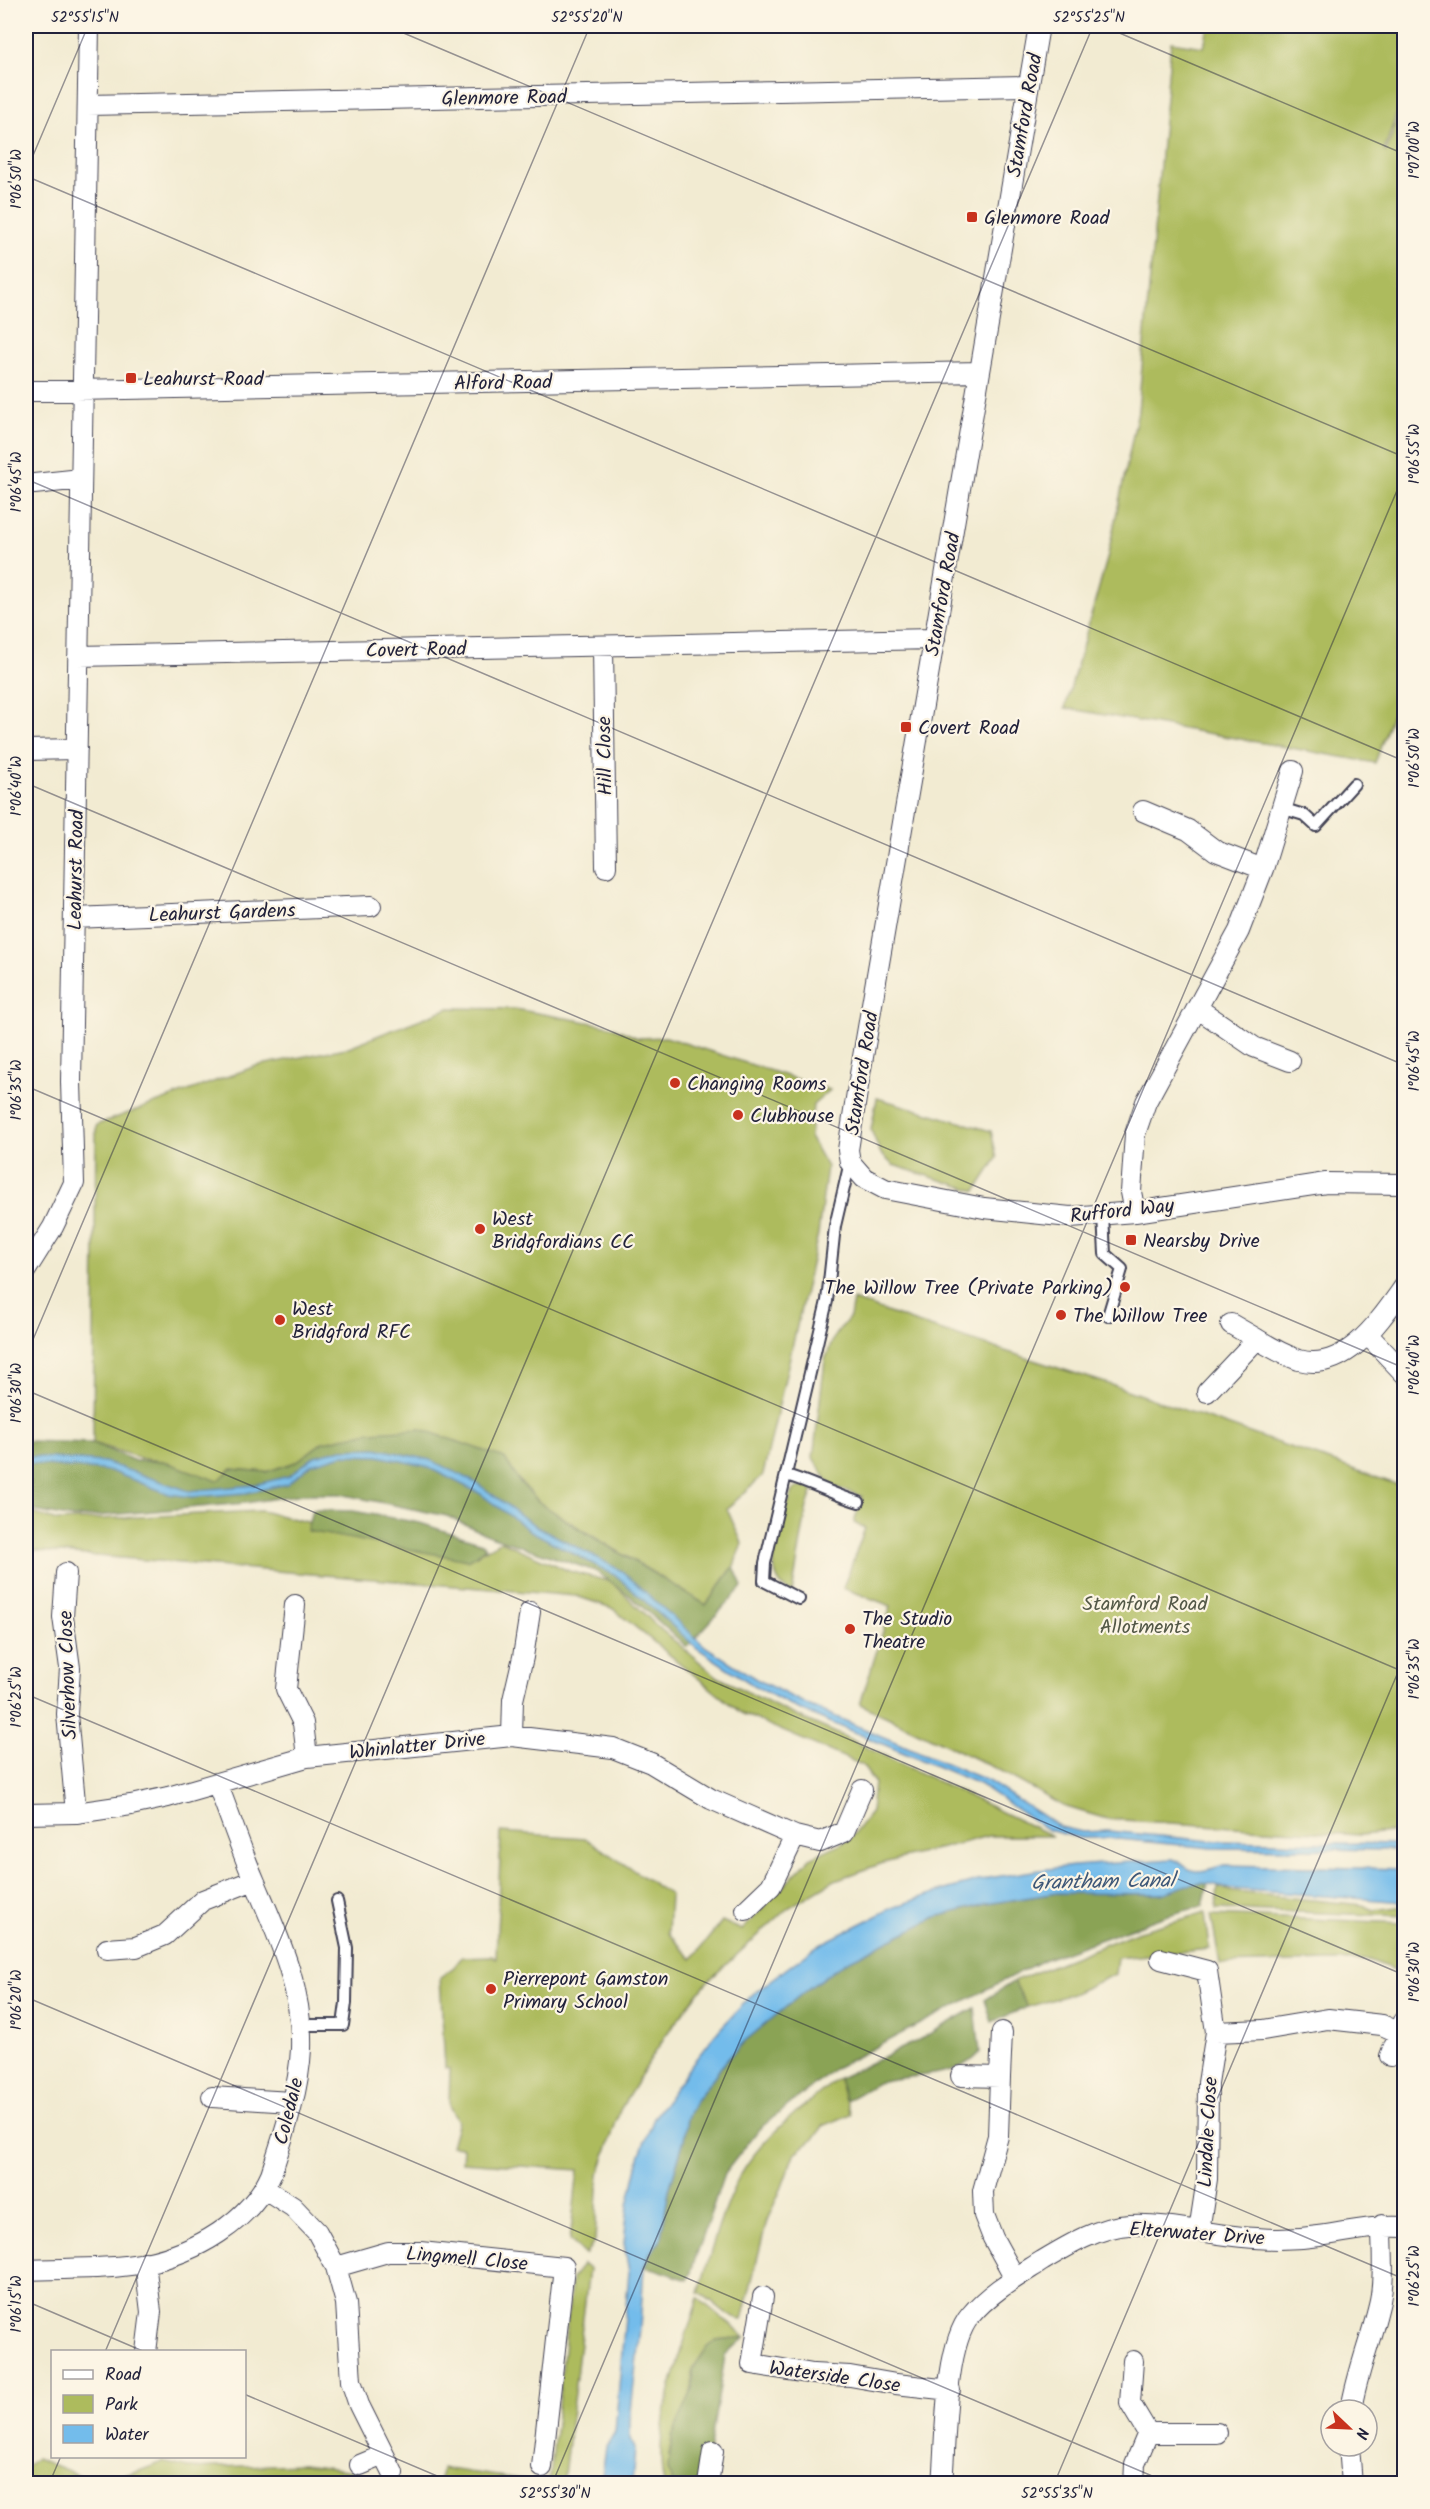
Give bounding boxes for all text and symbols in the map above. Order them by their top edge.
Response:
text: 52°55'15"N [51,6,119,30]
text: 52°55'20"N [551,6,623,30]
text: 52°55'25"N [1053,6,1125,30]
street label: Stamford Road [999,50,1053,180]
street label: Glenmore Road [441,82,568,116]
text: 1°07'00"W [1403,121,1427,179]
text: 1°06'50"W [5,149,29,209]
place label: Glenmore Road [984,203,1111,235]
marker: Glenmore Road [965,210,979,224]
place label: Leahurst Road [143,364,265,396]
street label: Alford Road [454,367,553,401]
marker: Leahurst Road [124,371,138,385]
text: 1°06'55"W [1403,423,1427,484]
text: 1°06'45"W [5,451,29,512]
street label: Stamford Road [917,529,971,659]
street label: Covert Road [365,634,468,668]
place label: Covert Road [918,713,1020,745]
street label: Hill Close [589,716,623,796]
marker: Covert Road [899,720,913,734]
text: 1°06'50"W [1403,728,1427,788]
text: 1°06'40"W [5,756,29,816]
street label: Leahurst Road [60,808,94,931]
street label: Leahurst Gardens [148,895,297,933]
street label: Stamford Road [837,1008,889,1138]
text: 1°06'45"W [1403,1030,1427,1091]
text: 1°06'35"W [5,1059,29,1121]
place label: Changing Rooms [687,1069,827,1101]
marker: Changing Rooms [668,1076,682,1090]
place label: Clubhouse [750,1101,834,1133]
marker: Clubhouse [731,1108,745,1122]
street label: Rufford Way [1069,1191,1176,1233]
place label: West Bridgfordians CC [492,1204,634,1259]
marker: West Bridgfordians CC [473,1222,487,1236]
place label: Nearsby Drive [1143,1226,1260,1258]
marker: Nearsby Drive [1124,1233,1138,1247]
place label: The Willow Tree (Private Parking) [825,1273,1113,1305]
marker: The Willow Tree (Private Parking) [1118,1280,1132,1294]
place label: West Bridgford RFC [292,1294,411,1349]
place label: The Willow Tree [1073,1301,1208,1333]
marker: The Willow Tree [1054,1308,1068,1322]
marker: West Bridgford RFC [273,1313,287,1327]
text: 1°06'40"W [1403,1335,1427,1395]
text: 1°06'30"W [5,1362,29,1423]
park label: Stamford Road Allotments [1083,1589,1208,1644]
place label: The Studio Theatre [862,1604,952,1659]
street label: Silverhow Close [51,1610,87,1740]
marker: The Studio Theatre [843,1622,857,1636]
text: 1°06'35"W [1403,1638,1427,1700]
text: 1°06'25"W [5,1666,29,1728]
street label: Whinlatter Drive [347,1724,487,1770]
water label: Grantham Canal [1031,1865,1179,1900]
text: 1°06'30"W [1403,1941,1427,2002]
place label: Pierrepont Gamston Primary School [503,1964,668,2019]
text: 1°06'20"W [5,1969,29,2030]
marker: Pierrepont Gamston Primary School [484,1982,498,1996]
street label: Coledale [266,2075,314,2148]
street label: Lindale Close [1190,2076,1228,2188]
street label: Elterwater Drive [1128,2214,1266,2256]
street label: Lingmell Close [405,2239,529,2281]
text: 1°06'25"W [1403,2245,1427,2307]
text: 1°06'15"W [5,2275,29,2333]
legend [51,2350,246,2458]
street label: Waterside Close [767,2353,902,2403]
text: Road [105,2361,142,2390]
text: Park [105,2391,138,2420]
north arrow [1319,2398,1379,2458]
text: Water [105,2421,150,2450]
text: N [1348,2424,1375,2443]
text: 52°55'30"N [519,2482,591,2506]
text: 52°55'35"N [1021,2482,1093,2506]

